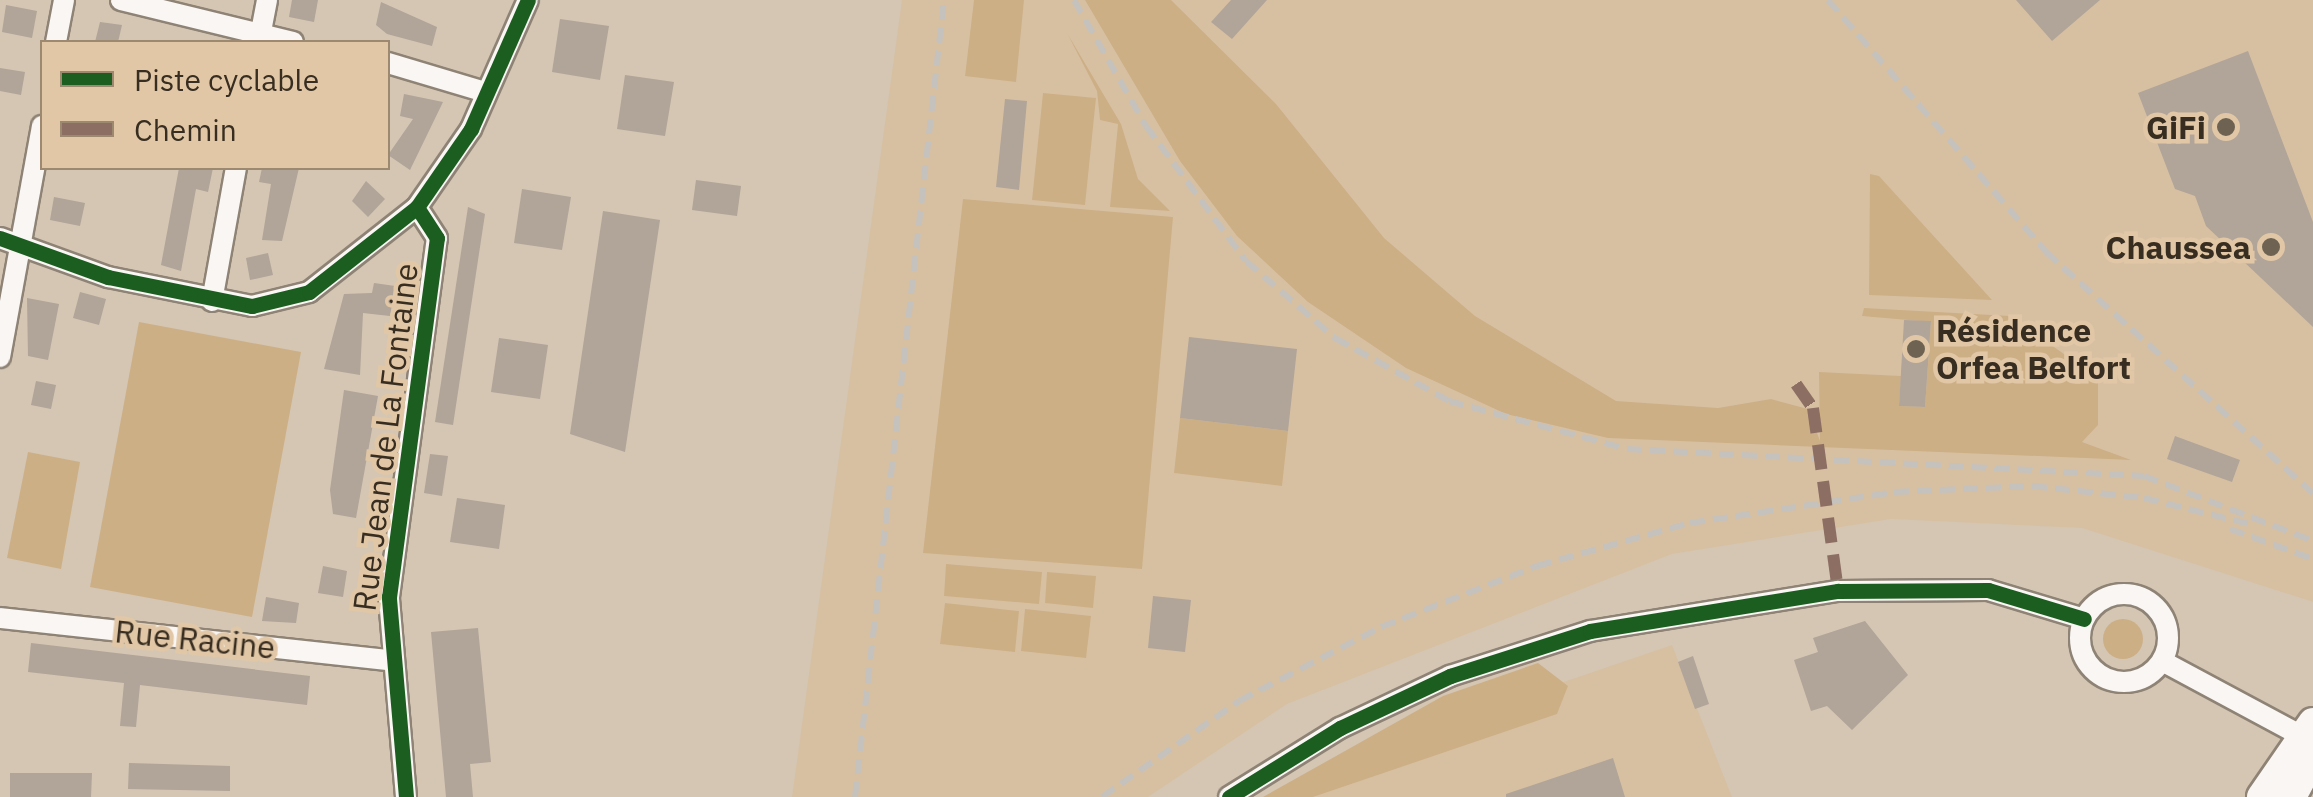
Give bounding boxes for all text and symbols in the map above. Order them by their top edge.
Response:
legend [40,40,390,170]
text: Piste cyclable [134,60,319,99]
place label: GiFi [2146,108,2206,146]
text: Chemin [134,110,237,149]
marker: GiFi [2215,116,2237,138]
place label: Chaussea [2106,228,2251,266]
marker: Chaussea [2260,236,2282,258]
street label: Rue Jean de La Fontaine [345,261,425,613]
place label: Résidence Orfea Belfort [1936,312,2131,387]
marker: Résidence Orfea Belfort [1905,338,1927,360]
street label: Rue Racine [113,611,277,667]

